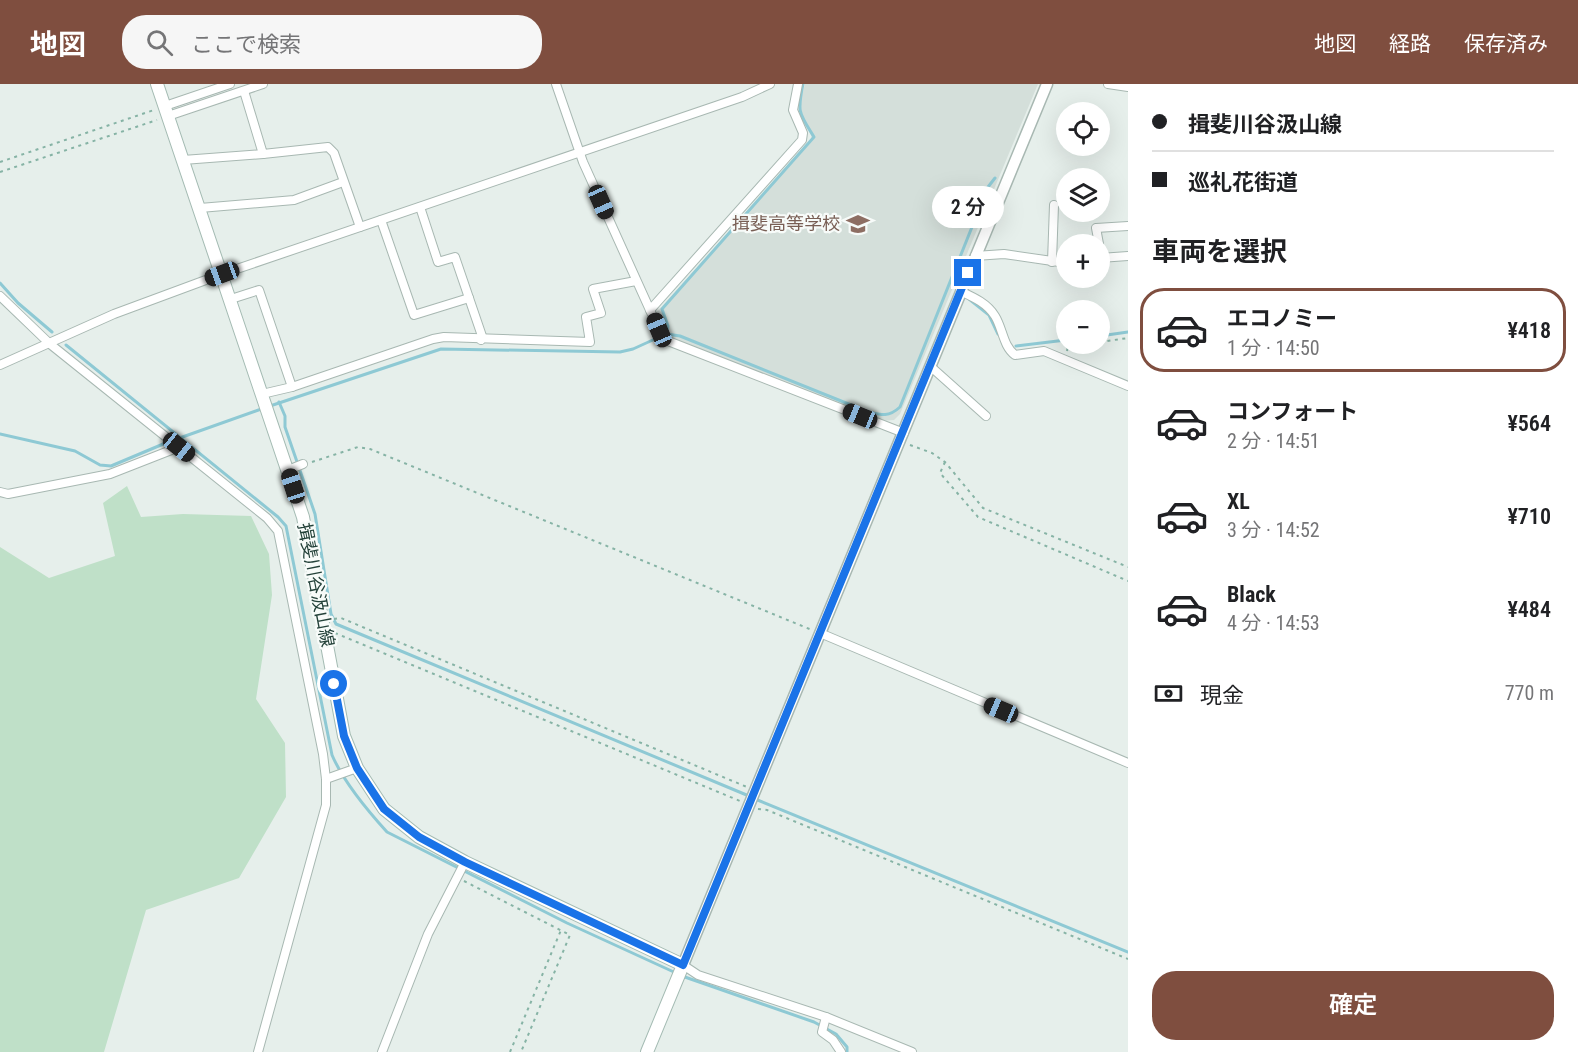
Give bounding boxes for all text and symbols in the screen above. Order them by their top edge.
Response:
search box [122,15,542,69]
icon: search [143,26,176,59]
text: 地図 [30,28,86,61]
text: ここで検索 [191,32,301,57]
text: 地図 [1314,32,1356,56]
text: 経路 [1389,32,1431,56]
text: 保存済み [1464,32,1548,56]
map controls [1056,102,1110,354]
button: locate [1056,102,1110,156]
text: 揖斐川谷汲山線 [1188,112,1342,137]
button: layers [1056,168,1110,222]
text: 巡礼花街道 [1188,170,1298,195]
car [585,182,617,222]
callout: 2 分 [932,186,1004,228]
text: 2 分 [951,195,985,219]
school or university icon: 揖斐高等学校 [845,211,871,237]
place label: 揖斐高等学校 [732,213,840,234]
button: + [1056,234,1110,288]
text: 車両を選択 [1152,236,1287,268]
car [202,259,242,289]
route end [954,259,981,286]
button: − [1056,300,1110,354]
icon: car [1155,303,1209,357]
text: エコノミー [1227,306,1337,331]
car [644,310,674,350]
text: ¥418 [1507,318,1551,343]
text: 1 分 · 14:50 [1227,336,1320,360]
icon: car [1155,396,1209,450]
text: コンフォート [1227,399,1358,424]
car [840,401,880,431]
text: ¥564 [1507,411,1551,436]
car [159,429,199,465]
text: 2 分 · 14:51 [1227,429,1320,453]
car [279,466,307,506]
icon: car [1155,489,1209,543]
text: XL [1227,489,1250,514]
text: ¥710 [1507,504,1551,529]
text: 3 分 · 14:52 [1227,518,1320,542]
street label: 揖斐川谷汲山線 [294,521,339,649]
icon: car [1155,582,1209,636]
text: Black [1227,582,1276,607]
text: ¥484 [1507,597,1551,622]
text: 4 分 · 14:53 [1227,611,1320,635]
route start [320,670,347,697]
icon: cash [1152,677,1185,710]
text: 770 m [1505,681,1554,705]
text: 現金 [1200,683,1244,708]
car [981,695,1021,725]
button: 確定 [1152,971,1554,1040]

